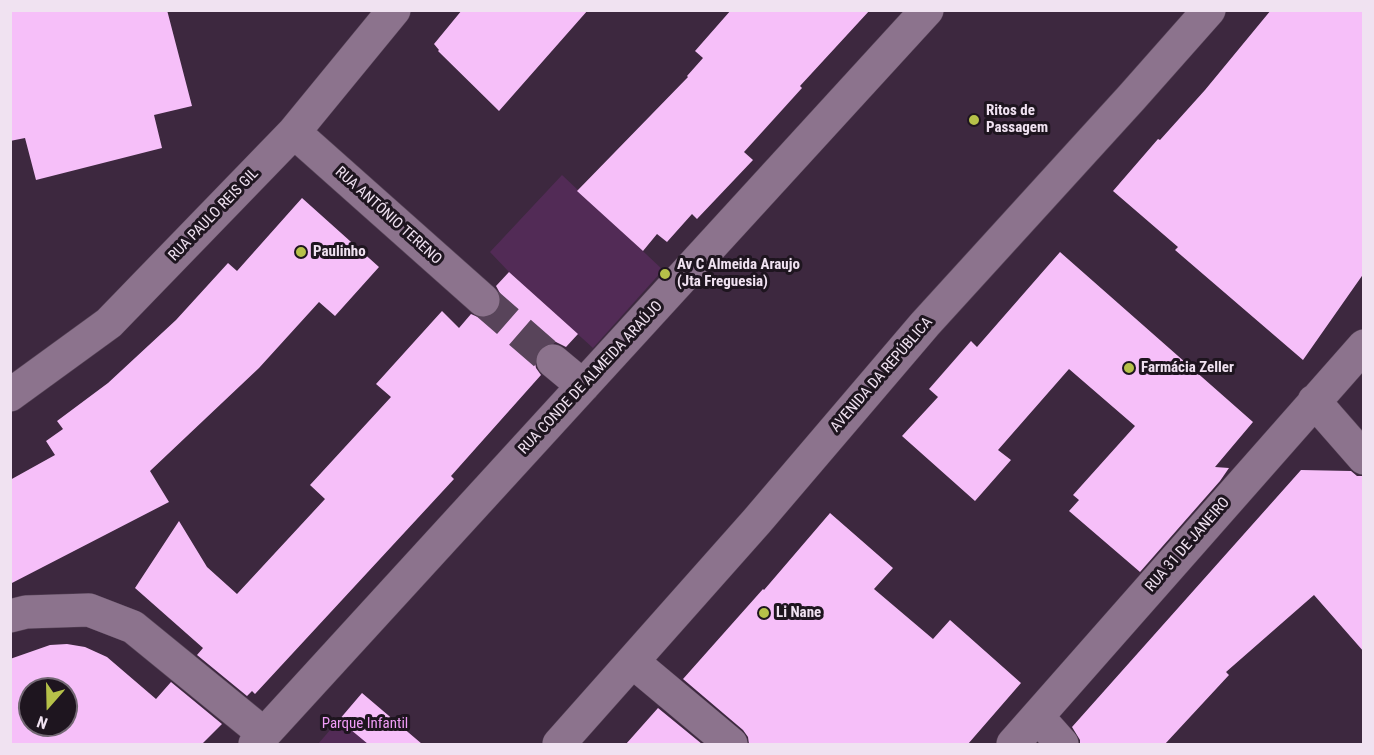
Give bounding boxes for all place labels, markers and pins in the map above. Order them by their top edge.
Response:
place label: Ritos de Passagem [986,102,1048,137]
marker: Ritos de Passagem [967,113,981,127]
place label: Paulinho [313,243,366,261]
marker: Paulinho [294,245,308,259]
place label: Av C Almeida Araujo (Jta Freguesia) [677,256,800,291]
marker: Av C Almeida Araujo (Jta Freguesia) [658,267,672,281]
place label: Farmácia Zeller [1141,359,1234,377]
marker: Farmácia Zeller [1122,361,1136,375]
place label: Li Nane [776,604,821,622]
marker: Li Nane [757,606,771,620]

